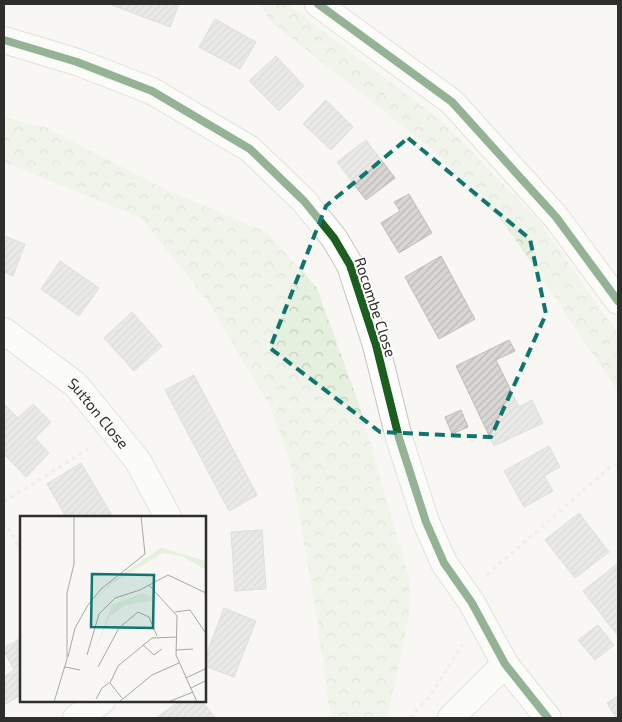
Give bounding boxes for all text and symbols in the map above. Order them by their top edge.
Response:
street label: Rocombe Close [351,255,401,359]
street label: Sutton Close [65,374,133,452]
inset map [20,516,206,702]

